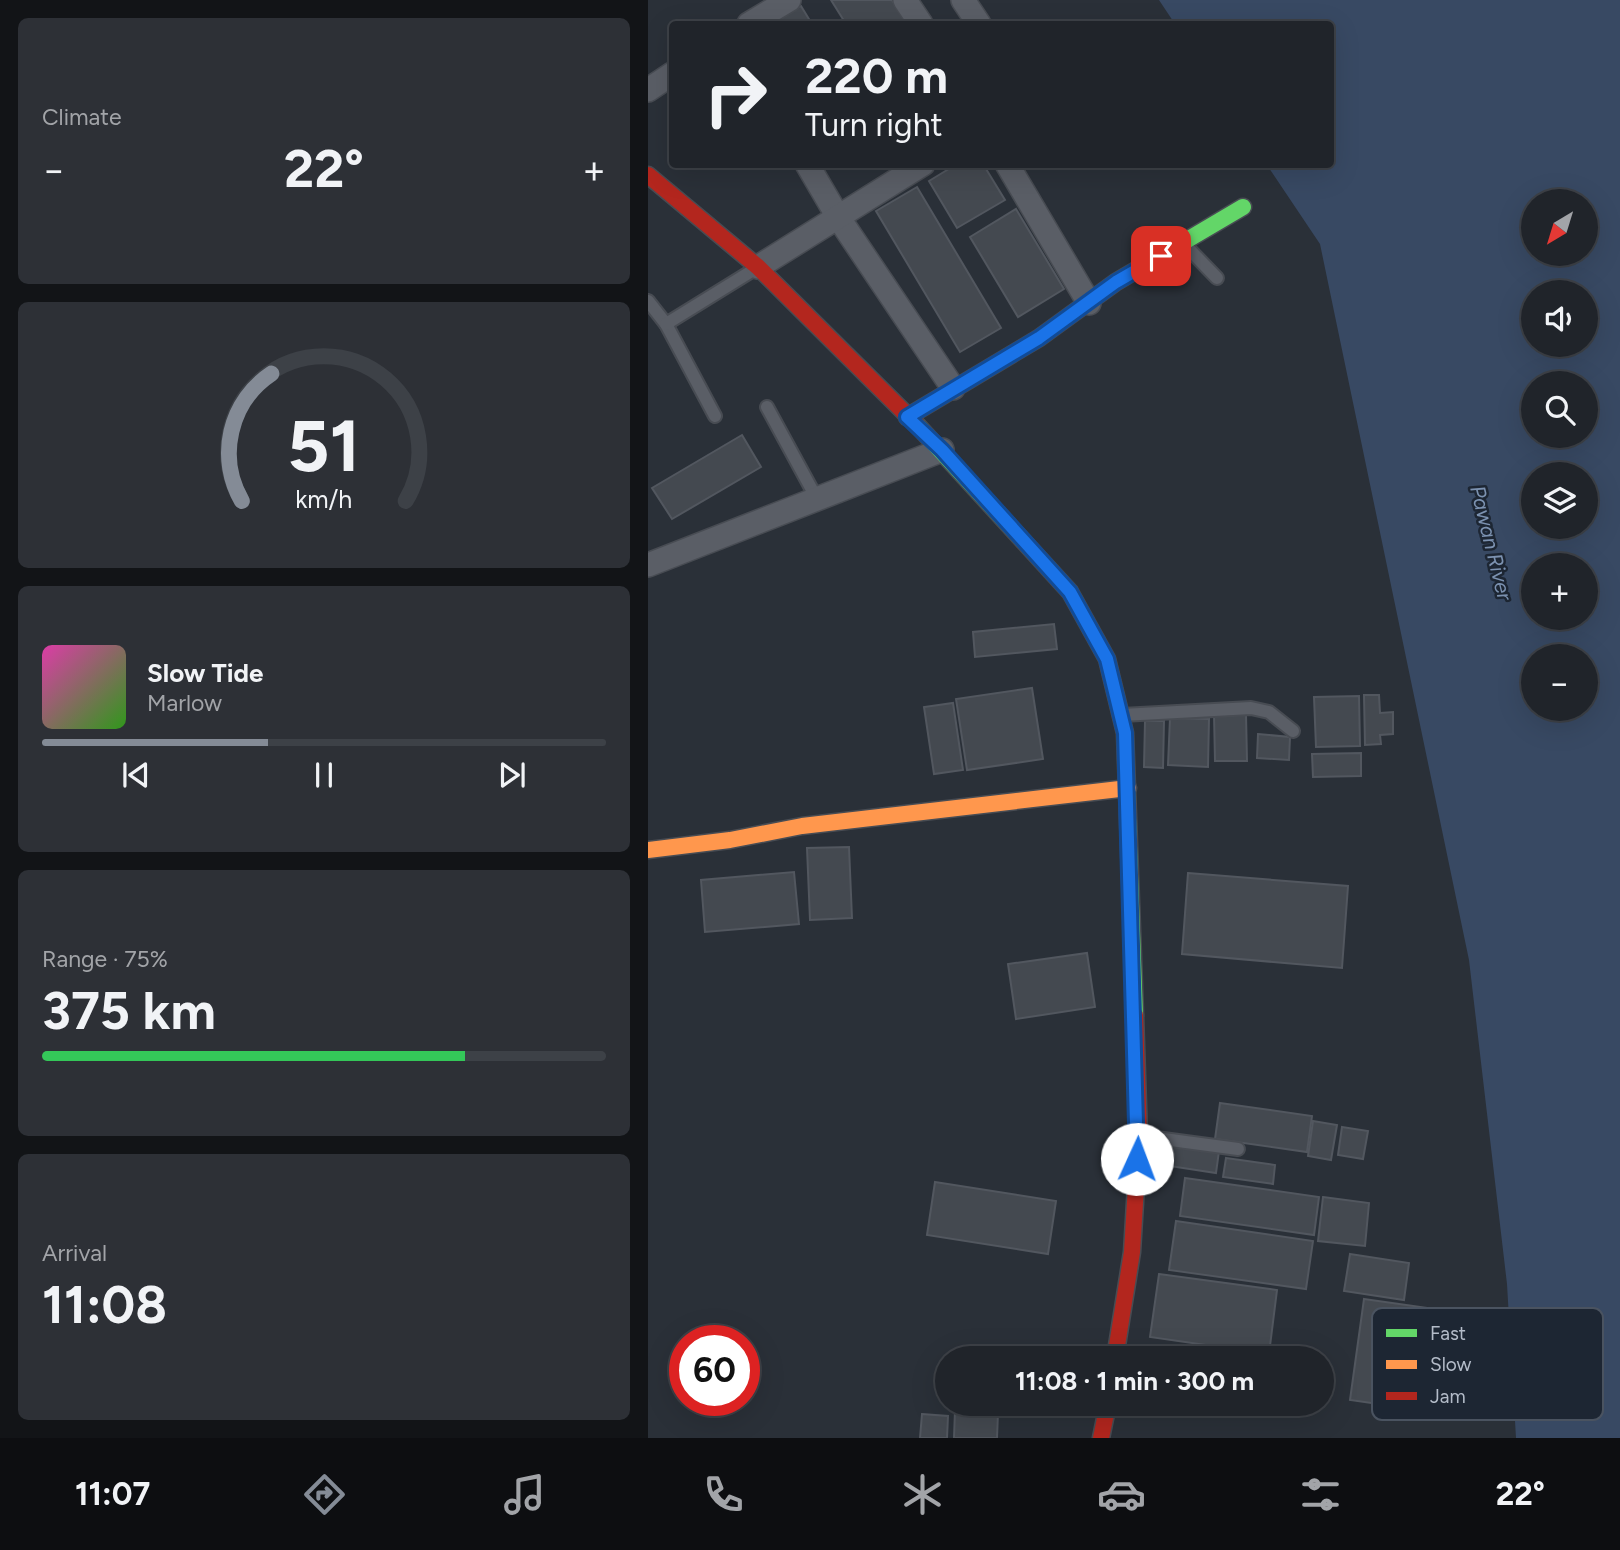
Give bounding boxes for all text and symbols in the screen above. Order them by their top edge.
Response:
text: 220 m [805,46,948,105]
icon: right [690,49,781,140]
text: Climate [42,103,121,131]
text: Turn right [805,106,943,144]
text: 22° [284,138,364,200]
text: − [42,147,66,193]
text: + [582,147,606,193]
north arrow [1521,189,1598,266]
map controls [1521,189,1598,721]
pin [1131,226,1191,286]
icon: arrive [1142,237,1180,275]
button: sound [1521,280,1598,357]
button: search [1521,371,1598,448]
text: 51 [287,402,361,489]
button: layers [1521,462,1598,539]
water label: Pawan River [1465,483,1518,604]
text: km/h [295,484,353,514]
button: + [1521,553,1598,630]
button: − [1521,644,1598,721]
text: Slow Tide [147,657,263,689]
text: Marlow [147,689,222,717]
icon: previous [117,756,155,794]
icon: pause [305,756,343,794]
icon: next [493,756,531,794]
text: Range · 75% [42,945,168,973]
text: 375 km [42,980,216,1042]
position arrow [1100,1122,1174,1196]
text: Arrival [42,1239,107,1267]
text: 11:08 [42,1274,167,1336]
legend [1372,1308,1603,1420]
text: Fast [1430,1322,1466,1345]
speed limit sign: 60 [669,1325,760,1416]
text: Slow [1430,1353,1472,1376]
text: 11:08 · 1 min · 300 m [1015,1365,1254,1397]
text: Jam [1430,1385,1466,1408]
icon: directions [300,1470,349,1519]
icon: music [500,1470,549,1519]
icon: phone [699,1470,748,1519]
icon: climate [898,1470,947,1519]
icon: car [1097,1470,1146,1519]
icon: filters [1296,1470,1345,1519]
text: 11:07 [75,1475,150,1513]
text: 22° [1496,1475,1545,1513]

